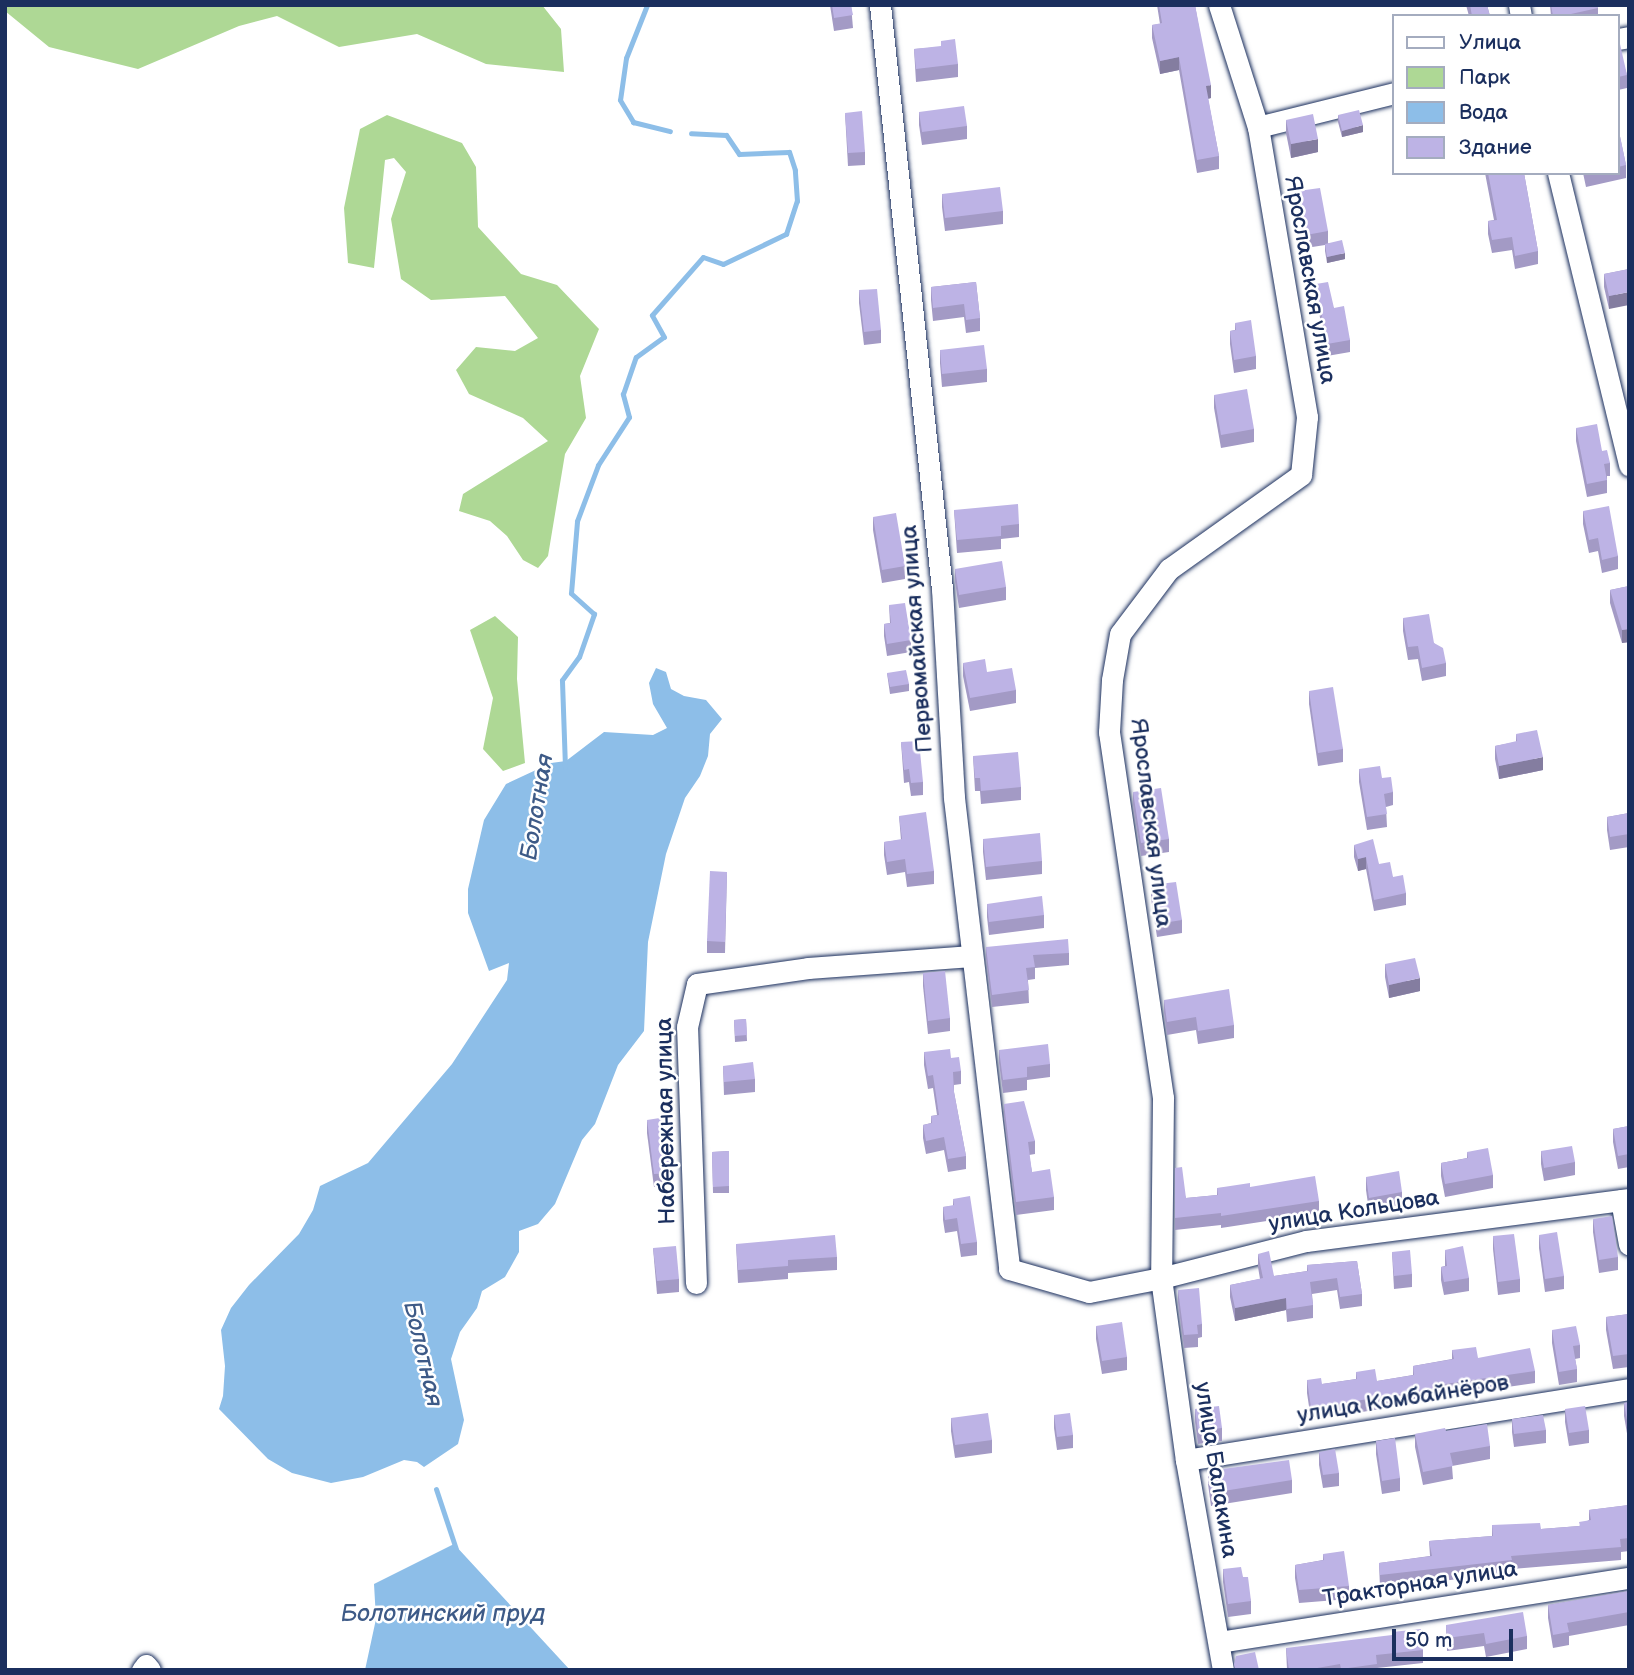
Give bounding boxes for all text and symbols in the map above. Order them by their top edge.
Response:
legend [1392,14,1620,175]
text: Улица [1459,30,1521,55]
text: Парк [1459,65,1510,90]
text: Вода [1459,100,1508,125]
text: Здание [1459,135,1532,160]
street label: Ярославская улица [1278,174,1342,386]
street label: Первомайская улица [895,524,939,754]
street label: Ярославская улица [1124,717,1178,929]
water label: Болотная [514,752,560,862]
street label: Набережная улица [650,1017,682,1225]
street label: улица Кольцова [1267,1184,1441,1238]
water label: Болотная [397,1298,449,1410]
street label: улица Комбайнёров [1295,1369,1511,1429]
street label: улица Балакина [1188,1380,1244,1560]
street label: Тракторная улица [1321,1555,1519,1613]
water label: Болотинский пруд [341,1600,545,1628]
scale bar [1396,1616,1517,1660]
text: 50 m [1405,1628,1452,1653]

